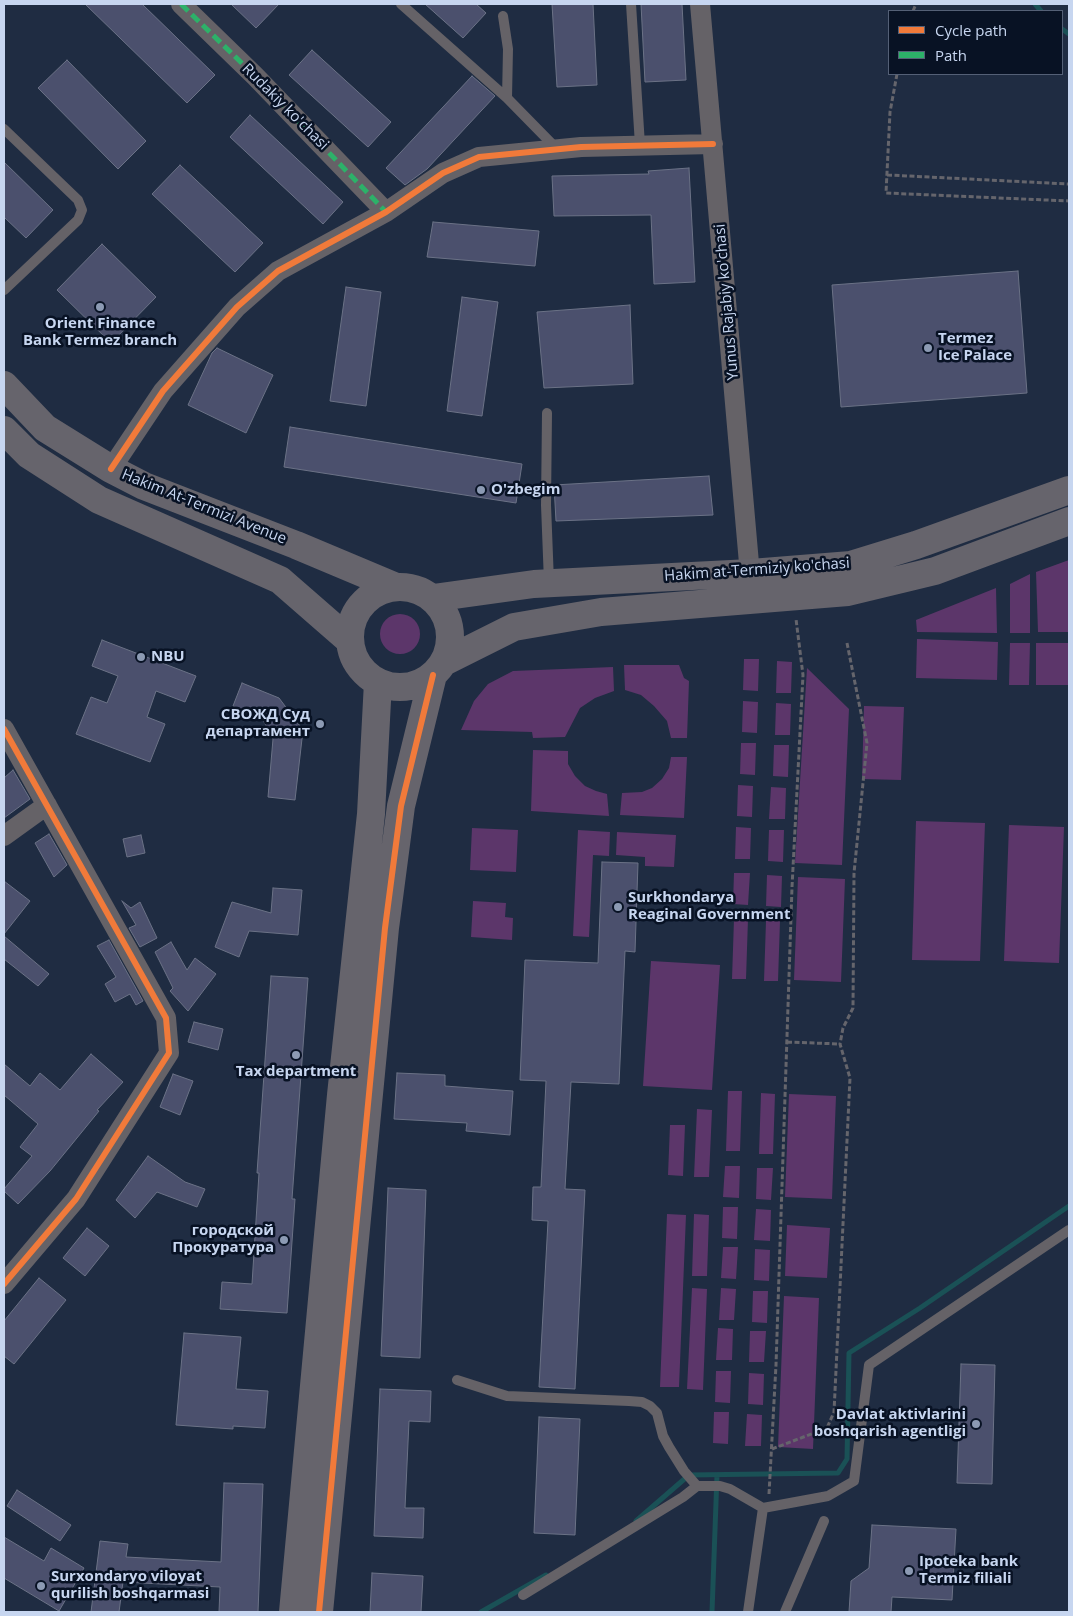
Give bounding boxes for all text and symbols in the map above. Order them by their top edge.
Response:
legend [888,10,1063,75]
text: Cycle path [935,20,1007,40]
text: Path [935,45,967,65]
street label: Rudakiy ko'chasi [238,60,332,154]
street label: Yunus Rajabiy ko'chasi [711,223,743,381]
marker: Orient Finance Bank Termez branch [94,301,106,313]
place label: Orient Finance Bank Termez branch [23,315,177,350]
place label: Termez Ice Palace [938,330,1012,365]
marker: Termez Ice Palace [922,342,934,354]
street label: Hakim At-Termizi Avenue [119,466,289,548]
place label: O'zbegim [491,481,560,499]
marker: O'zbegim [475,484,487,496]
street label: Hakim at-Termiziy ko'chasi [664,555,850,585]
place label: NBU [151,648,185,666]
marker: NBU [135,651,147,663]
place label: СВОЖД Суд департамент [206,706,310,741]
marker: СВОЖД Суд департамент [314,718,326,730]
place label: Surkhondarya Reaginal Government [628,889,790,924]
marker: Surkhondarya Reaginal Government [612,901,624,913]
marker: Tax department [290,1049,302,1061]
place label: Tax department [236,1063,356,1081]
place label: городской Прокуратура [172,1222,274,1257]
marker: городской Прокуратура [278,1234,290,1246]
place label: Davlat aktivlarini boshqarish agentligi [814,1406,966,1441]
marker: Davlat aktivlarini boshqarish agentligi [970,1418,982,1430]
place label: Ipoteka bank Termiz filiali [919,1553,1018,1588]
marker: Ipoteka bank Termiz filiali [903,1565,915,1577]
place label: Surxondaryo viloyat qurilish boshqarmasi [51,1568,209,1603]
marker: Surxondaryo viloyat qurilish boshqarmasi [35,1580,47,1592]

